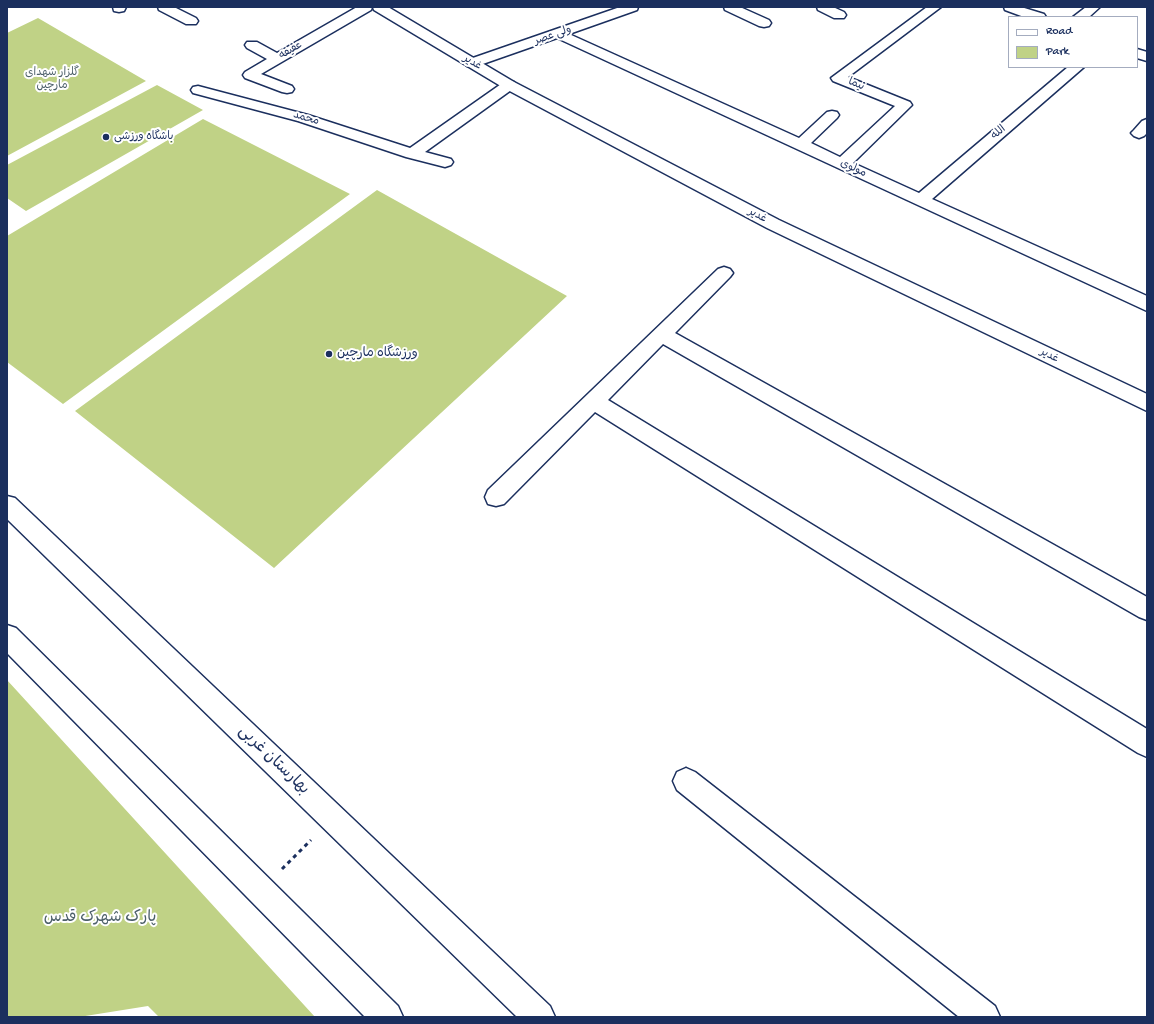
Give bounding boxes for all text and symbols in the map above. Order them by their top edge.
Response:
legend [1008,16,1138,68]
street label: ولی عصر [533,23,573,49]
text: Road [1046,25,1072,39]
street label: عفیفه [277,39,305,63]
text: Park [1046,45,1069,59]
street label: غدیر [460,52,484,74]
park label: گلزار شهدای مارچین [25,66,79,92]
street label: نیما [846,76,866,94]
street label: محمد [291,109,321,129]
street label: الله [989,123,1009,143]
place label: باشگاه ورزشی [114,130,173,144]
marker: باشگاه ورزشی [101,132,111,142]
street label: مولوی [838,157,868,181]
street label: غدیر [745,206,769,226]
place label: ورزشگاه مارچین [337,346,418,362]
street label: غدیر [1037,346,1061,366]
marker: ورزشگاه مارچین [324,349,334,359]
street label: بهارستان غربی [233,722,313,800]
park label: پارک شهرک قدس [44,909,156,929]

